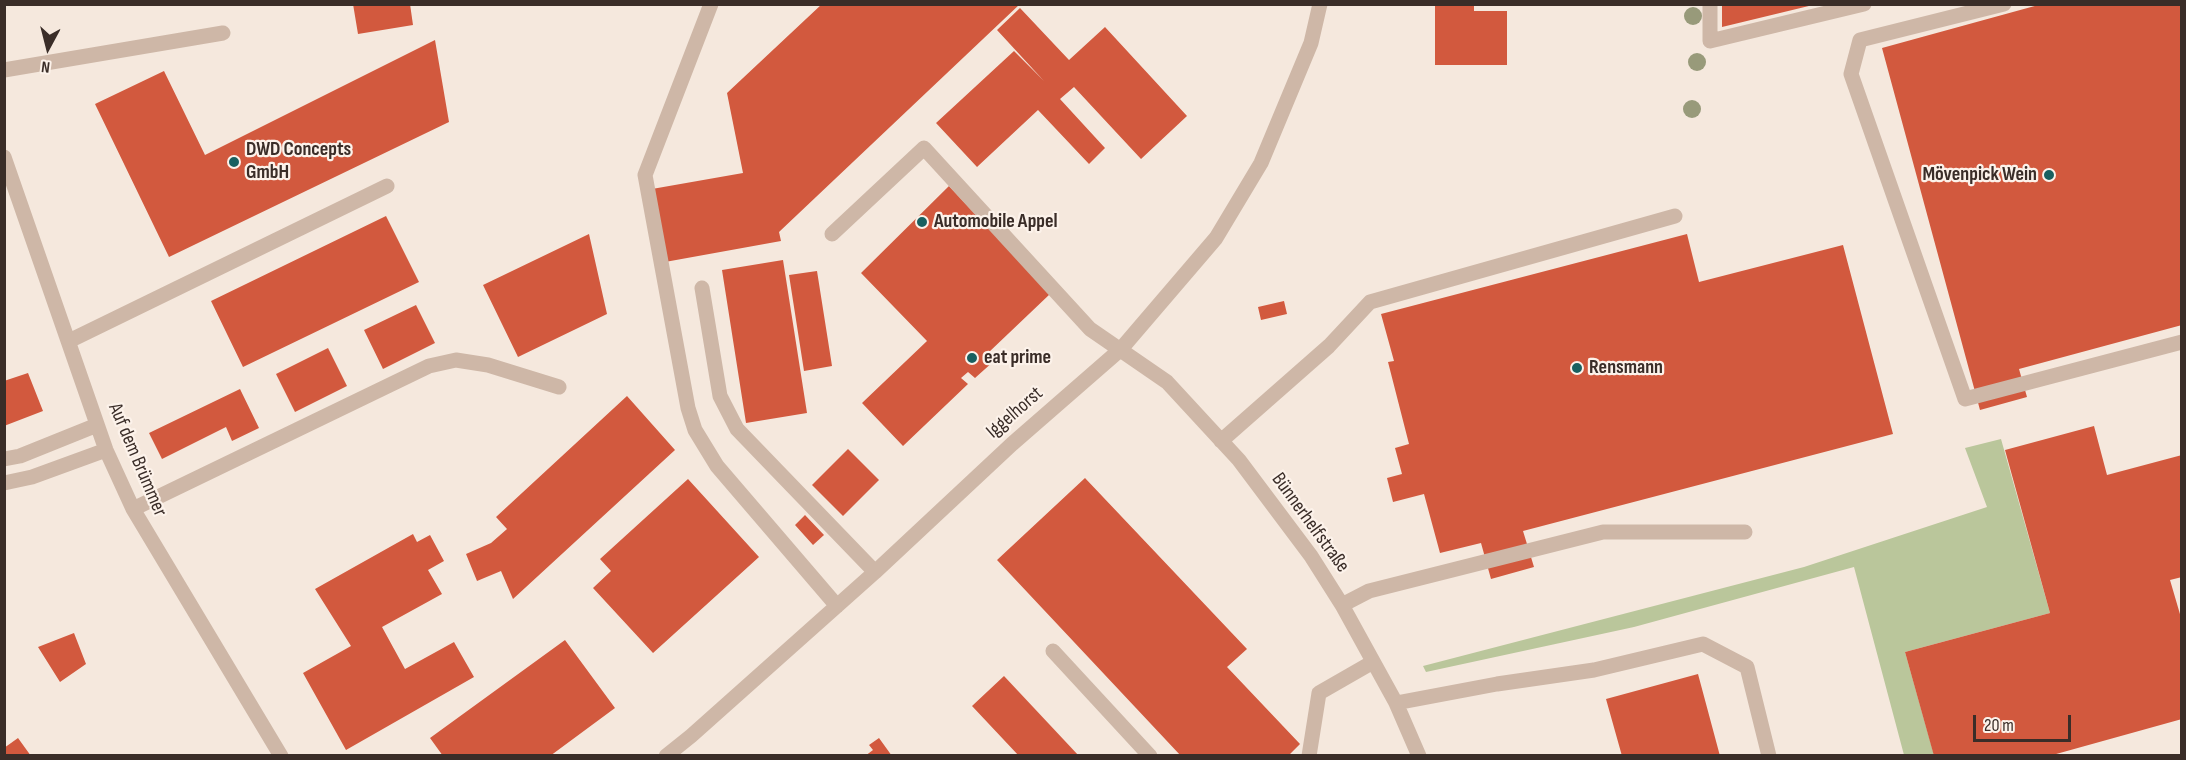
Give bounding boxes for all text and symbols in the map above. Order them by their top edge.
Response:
north arrow [18,18,78,78]
text: N [40,56,51,76]
place label: DWD Concepts GmbH [246,138,351,185]
marker: DWD Concepts GmbH [227,155,241,169]
place label: Mövenpick Wein [1922,163,2037,187]
marker: Mövenpick Wein [2042,168,2056,182]
place label: Automobile Appel [934,210,1058,234]
marker: Automobile Appel [915,215,929,229]
place label: eat prime [984,346,1051,370]
marker: eat prime [965,351,979,365]
place label: Rensmann [1589,356,1663,380]
marker: Rensmann [1570,361,1584,375]
street label: Iggelhorst [982,382,1048,444]
street label: Auf dem Brümmer [102,400,172,520]
street label: Bünnerhelfstraße [1266,469,1354,577]
scale bar [1976,703,2074,741]
text: 20 m [1984,715,2014,736]

